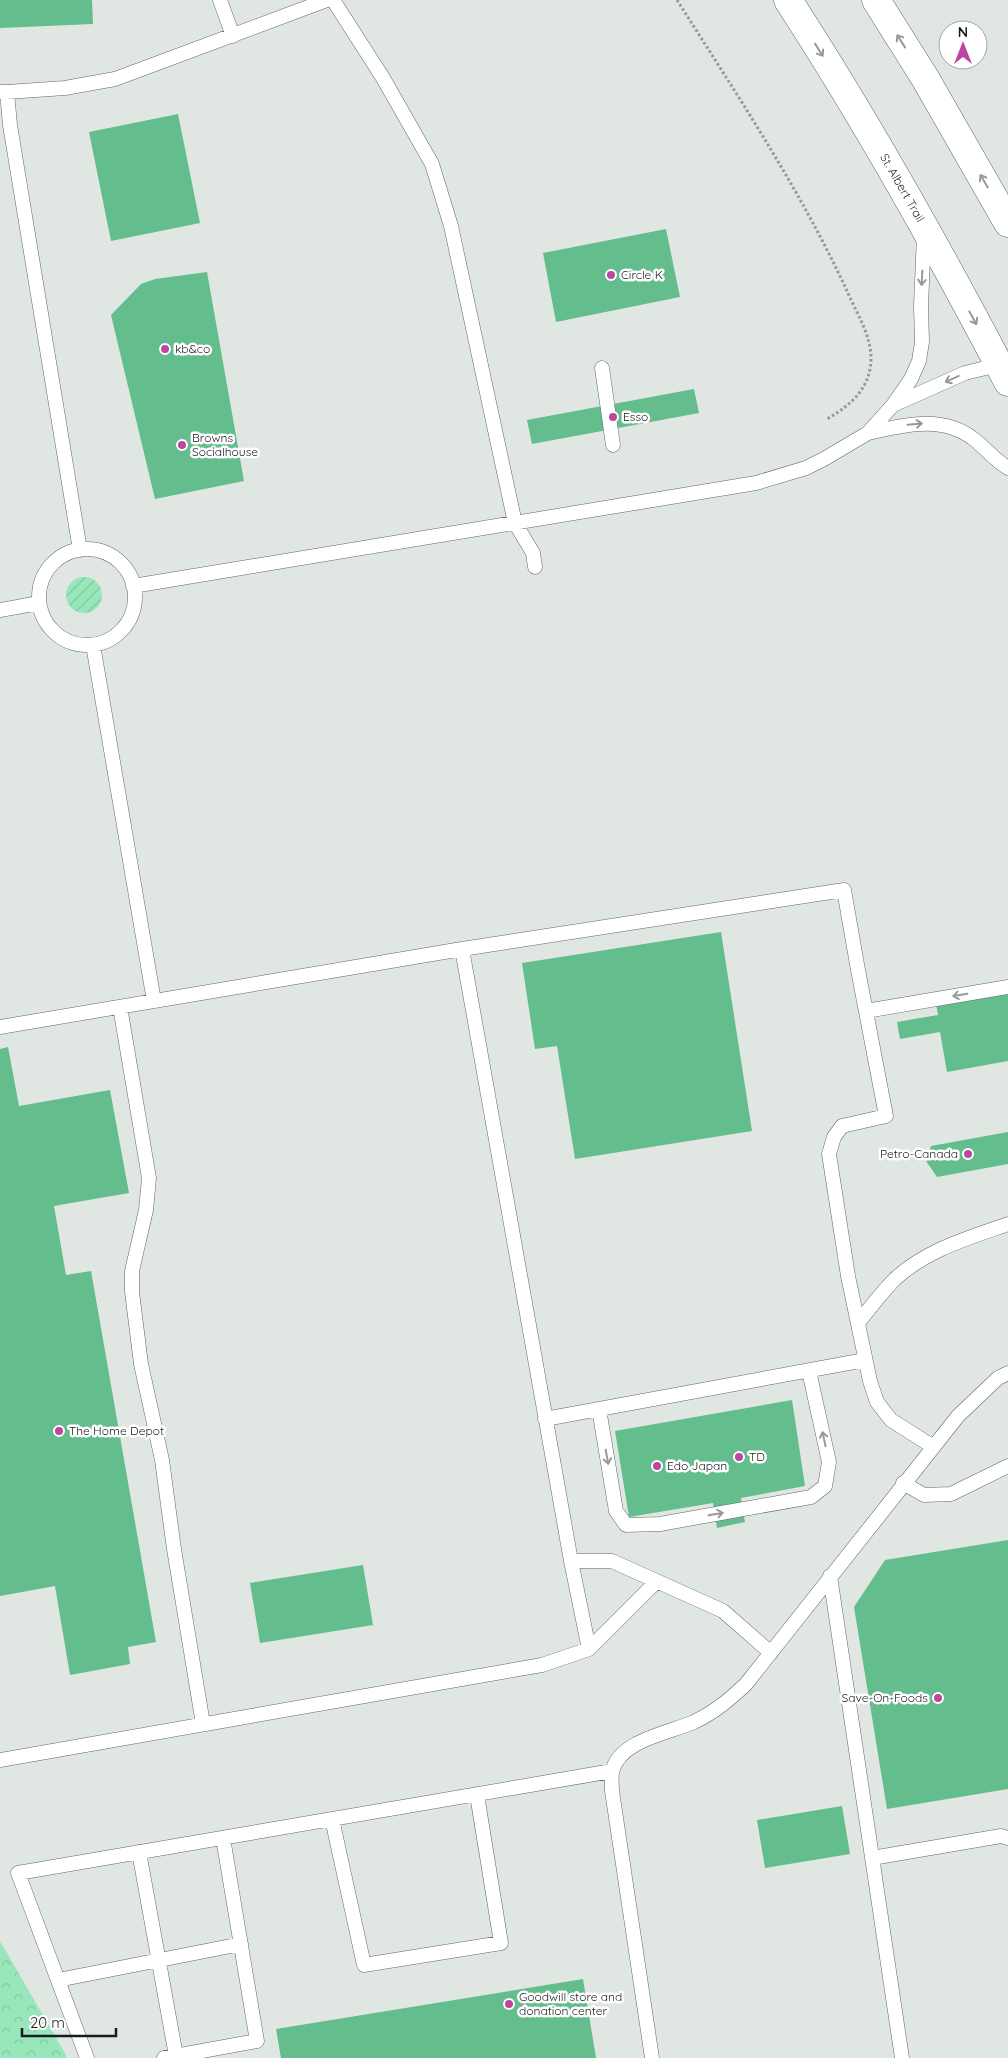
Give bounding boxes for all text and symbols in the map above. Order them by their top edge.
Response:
north arrow [938,20,988,70]
text: N [958,23,968,41]
one-way arrow [896,34,907,48]
one-way arrow [814,42,824,56]
street label: St. Albert Trail [877,151,928,225]
one-way arrow [979,174,988,189]
place label: Circle K [621,267,663,282]
marker: Circle K [605,269,617,281]
one-way arrow [918,269,927,285]
one-way arrow [968,310,978,325]
place label: kb&co [175,341,210,356]
marker: kb&co [159,343,171,355]
one-way arrow [945,374,960,384]
place label: Esso [623,409,648,424]
marker: Esso [607,411,619,423]
one-way arrow [907,419,923,429]
place label: Browns Socialhouse [192,430,258,459]
marker: Browns Socialhouse [176,439,188,451]
one-way arrow [952,991,968,1001]
place label: Petro-Canada [880,1146,958,1161]
marker: Petro-Canada [962,1148,974,1160]
place label: The Home Depot [69,1423,164,1438]
marker: The Home Depot [53,1425,65,1437]
one-way arrow [819,1432,828,1448]
one-way arrow [603,1449,613,1465]
place label: TD [749,1449,765,1464]
marker: TD [733,1451,745,1463]
place label: Edo Japan [667,1458,727,1473]
marker: Edo Japan [651,1460,663,1472]
one-way arrow [707,1509,723,1519]
place label: Save-On-Foods [842,1690,928,1705]
marker: Save-On-Foods [932,1692,944,1704]
place label: Goodwill store and donation center [519,1989,622,2018]
marker: Goodwill store and donation center [503,1998,515,2010]
scale bar [22,2006,116,2038]
text: 20 m [30,2013,65,2032]

